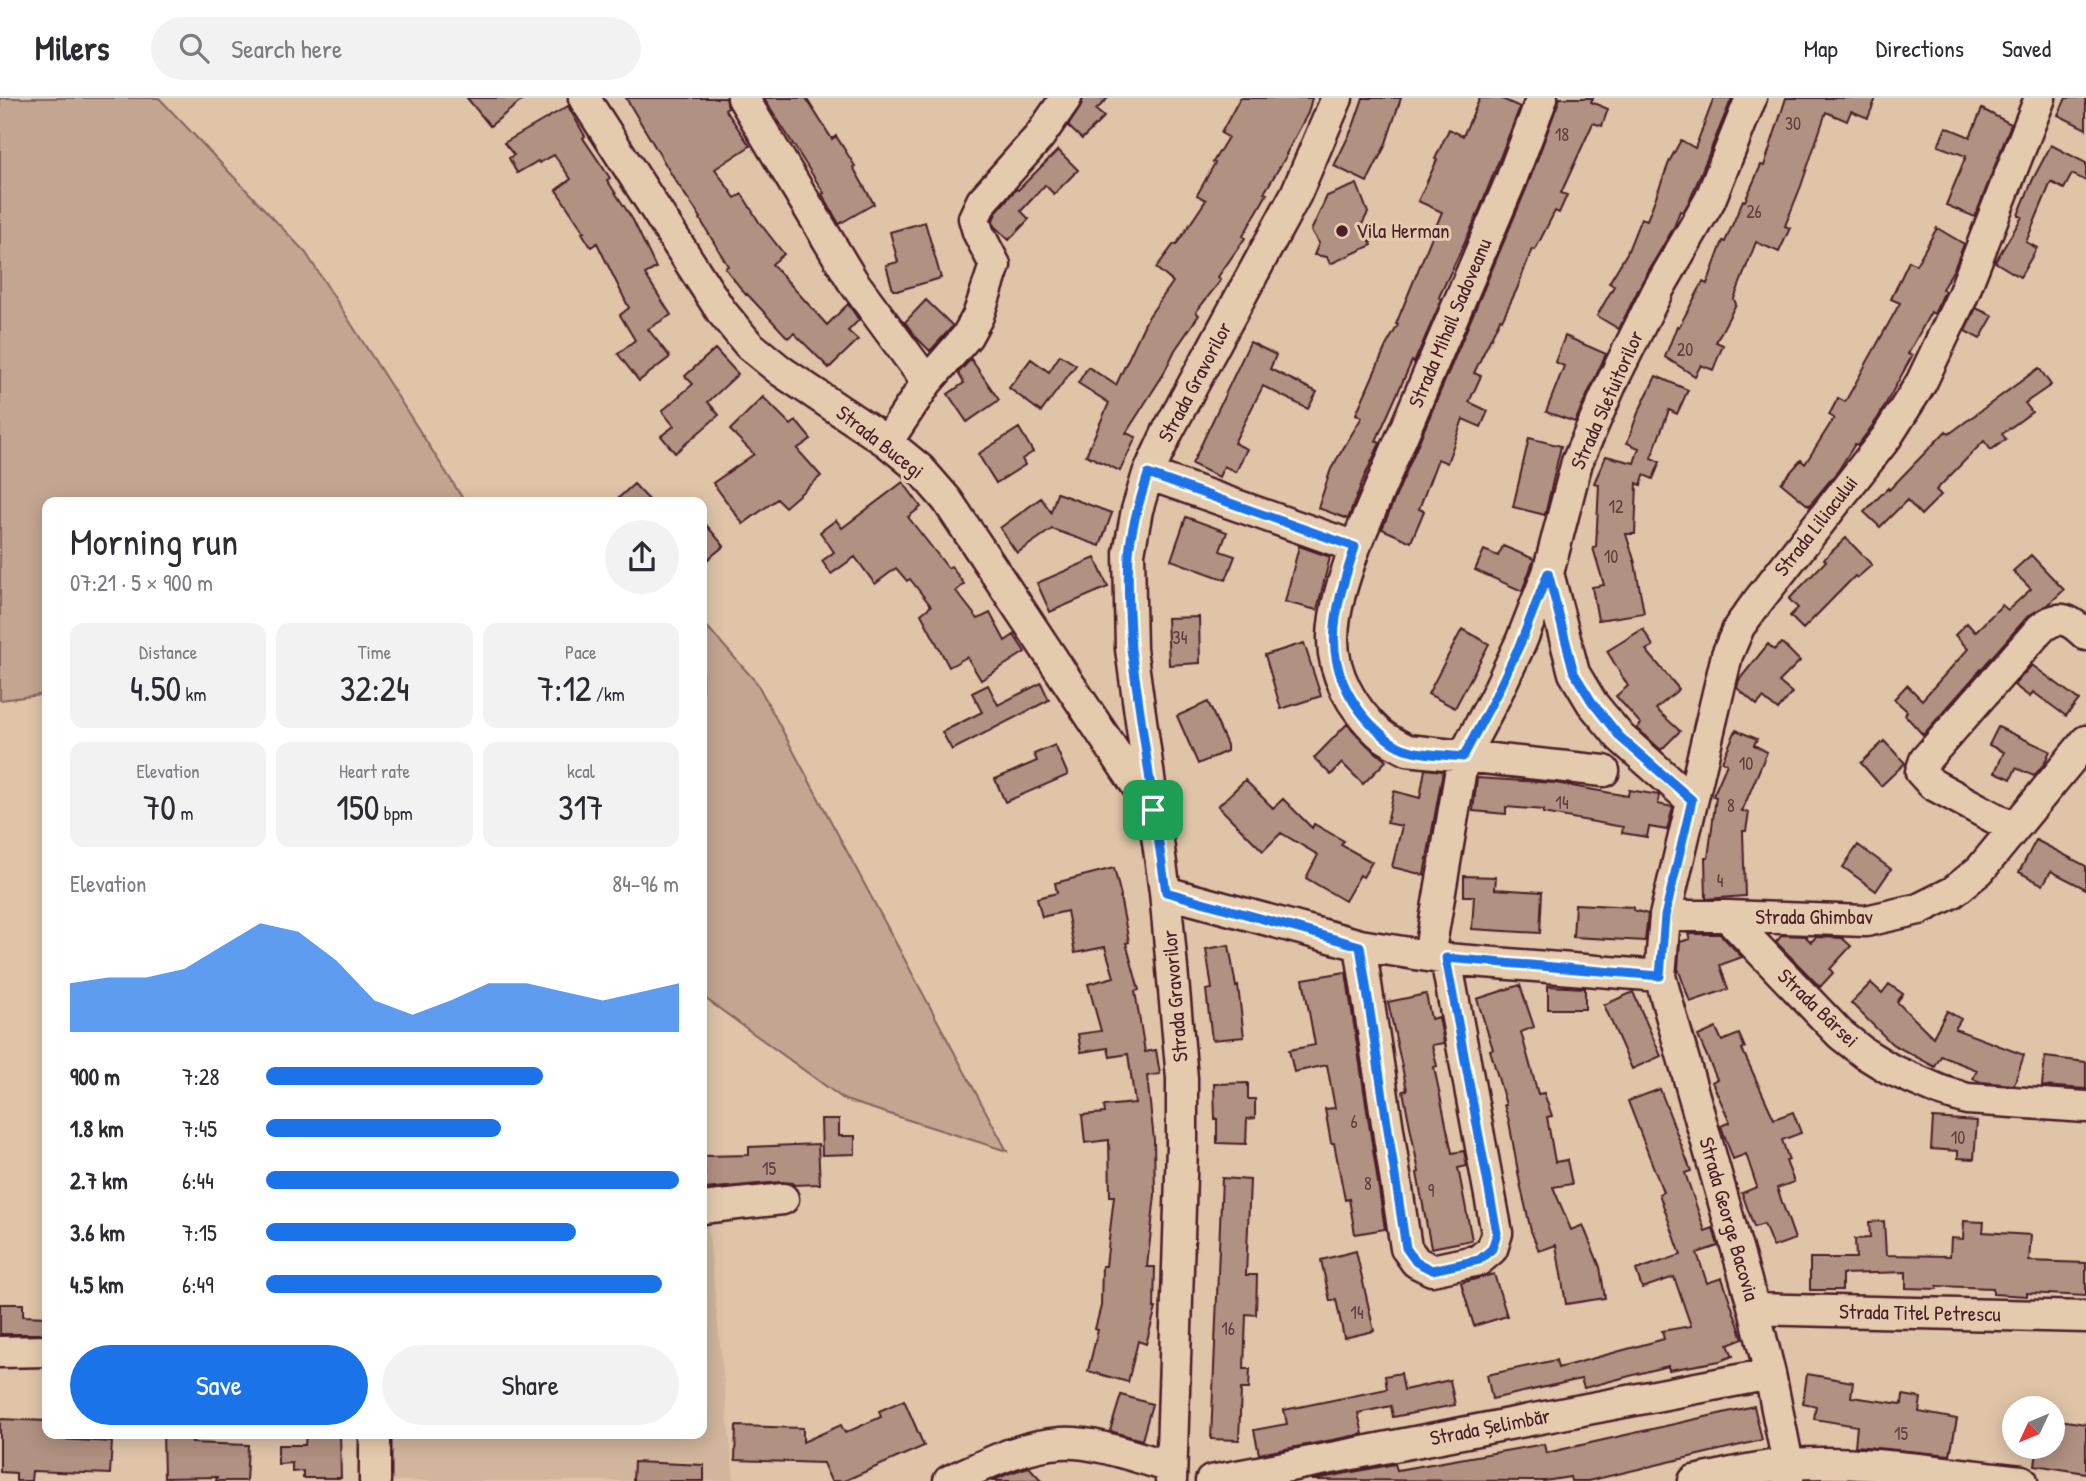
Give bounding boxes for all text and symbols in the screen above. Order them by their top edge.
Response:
search box [151,17,641,80]
text: Milers [35,26,109,70]
icon: search [175,29,213,67]
text: Search here [231,31,342,66]
text: Map [1804,32,1838,64]
text: Directions [1876,32,1964,64]
text: Saved [2002,32,2051,64]
house number: 30 [1785,111,1801,136]
house number: 18 [1555,122,1569,147]
house number: 26 [1746,199,1762,224]
place label: Vila Herman [1356,216,1449,245]
marker: Vila Herman [1334,223,1350,239]
street label: Strada Mihail Sadoveanu [1401,233,1499,412]
street label: Strada Gravorilor [1151,316,1238,447]
street label: Strada Slefuitorilor [1563,326,1650,474]
house number: 20 [1677,337,1693,362]
street label: Strada Bucegi [830,398,930,485]
street label: Strada Liliacului [1767,469,1864,582]
house number: 12 [1609,494,1624,519]
text: Morning run [70,515,238,567]
button: share [605,520,679,594]
house number: 10 [1604,544,1618,569]
text: 07:21 · 5 × 900 m [70,567,213,598]
house number: 34 [1173,625,1188,650]
text: Distance [139,639,197,665]
text: Time [358,639,391,665]
text: Pace [565,639,597,665]
text: 4.50 [130,665,181,712]
text: 32:24 [340,665,409,712]
text: 7:12 [537,665,591,712]
text: km [181,681,206,707]
text: /km [591,681,625,707]
house number: 10 [1739,751,1753,776]
text: Elevation [137,758,200,784]
text: Heart rate [339,758,410,784]
text: kcal [567,758,595,784]
pin [1123,780,1183,840]
text: 70 [143,784,176,831]
text: 150 [336,784,379,831]
text: 317 [558,784,604,831]
house number: 14 [1555,790,1569,815]
icon: arrive [1134,791,1172,829]
house number: 8 [1727,793,1735,818]
text: m [176,800,193,826]
text: bpm [379,800,413,826]
text: Elevation [70,868,146,899]
text: 84–96 m [612,868,679,899]
house number: 4 [1717,868,1724,893]
street label: Strada Ghimbav [1755,902,1873,931]
street label: Strada Gravorilor [1154,929,1195,1063]
street label: Strada Bârsei [1771,962,1865,1054]
text: 900 m [70,1061,120,1092]
text: 7:28 [182,1061,219,1092]
house number: 6 [1350,1109,1358,1134]
text: 1.8 km [70,1113,124,1144]
text: 7:45 [182,1113,217,1144]
house number: 10 [1951,1125,1965,1150]
street label: Strada George Bacovia [1692,1134,1767,1304]
house number: 15 [762,1156,776,1181]
text: 2.7 km [70,1165,128,1196]
text: 6:44 [182,1165,214,1196]
house number: 8 [1364,1171,1372,1196]
house number: 9 [1428,1178,1435,1203]
text: 3.6 km [70,1217,125,1248]
text: 7:15 [182,1217,217,1248]
text: 4.5 km [70,1269,124,1300]
text: 6:49 [182,1269,214,1300]
street label: Strada Titel Petrescu [1839,1297,2002,1328]
house number: 14 [1350,1300,1364,1325]
house number: 16 [1221,1316,1235,1341]
button: Save [70,1345,368,1425]
button: Share [382,1345,679,1425]
north arrow [2002,1396,2065,1460]
map controls [2002,1396,2065,1459]
street label: Strada Șelimbăr [1427,1401,1553,1452]
house number: 15 [1894,1421,1908,1446]

